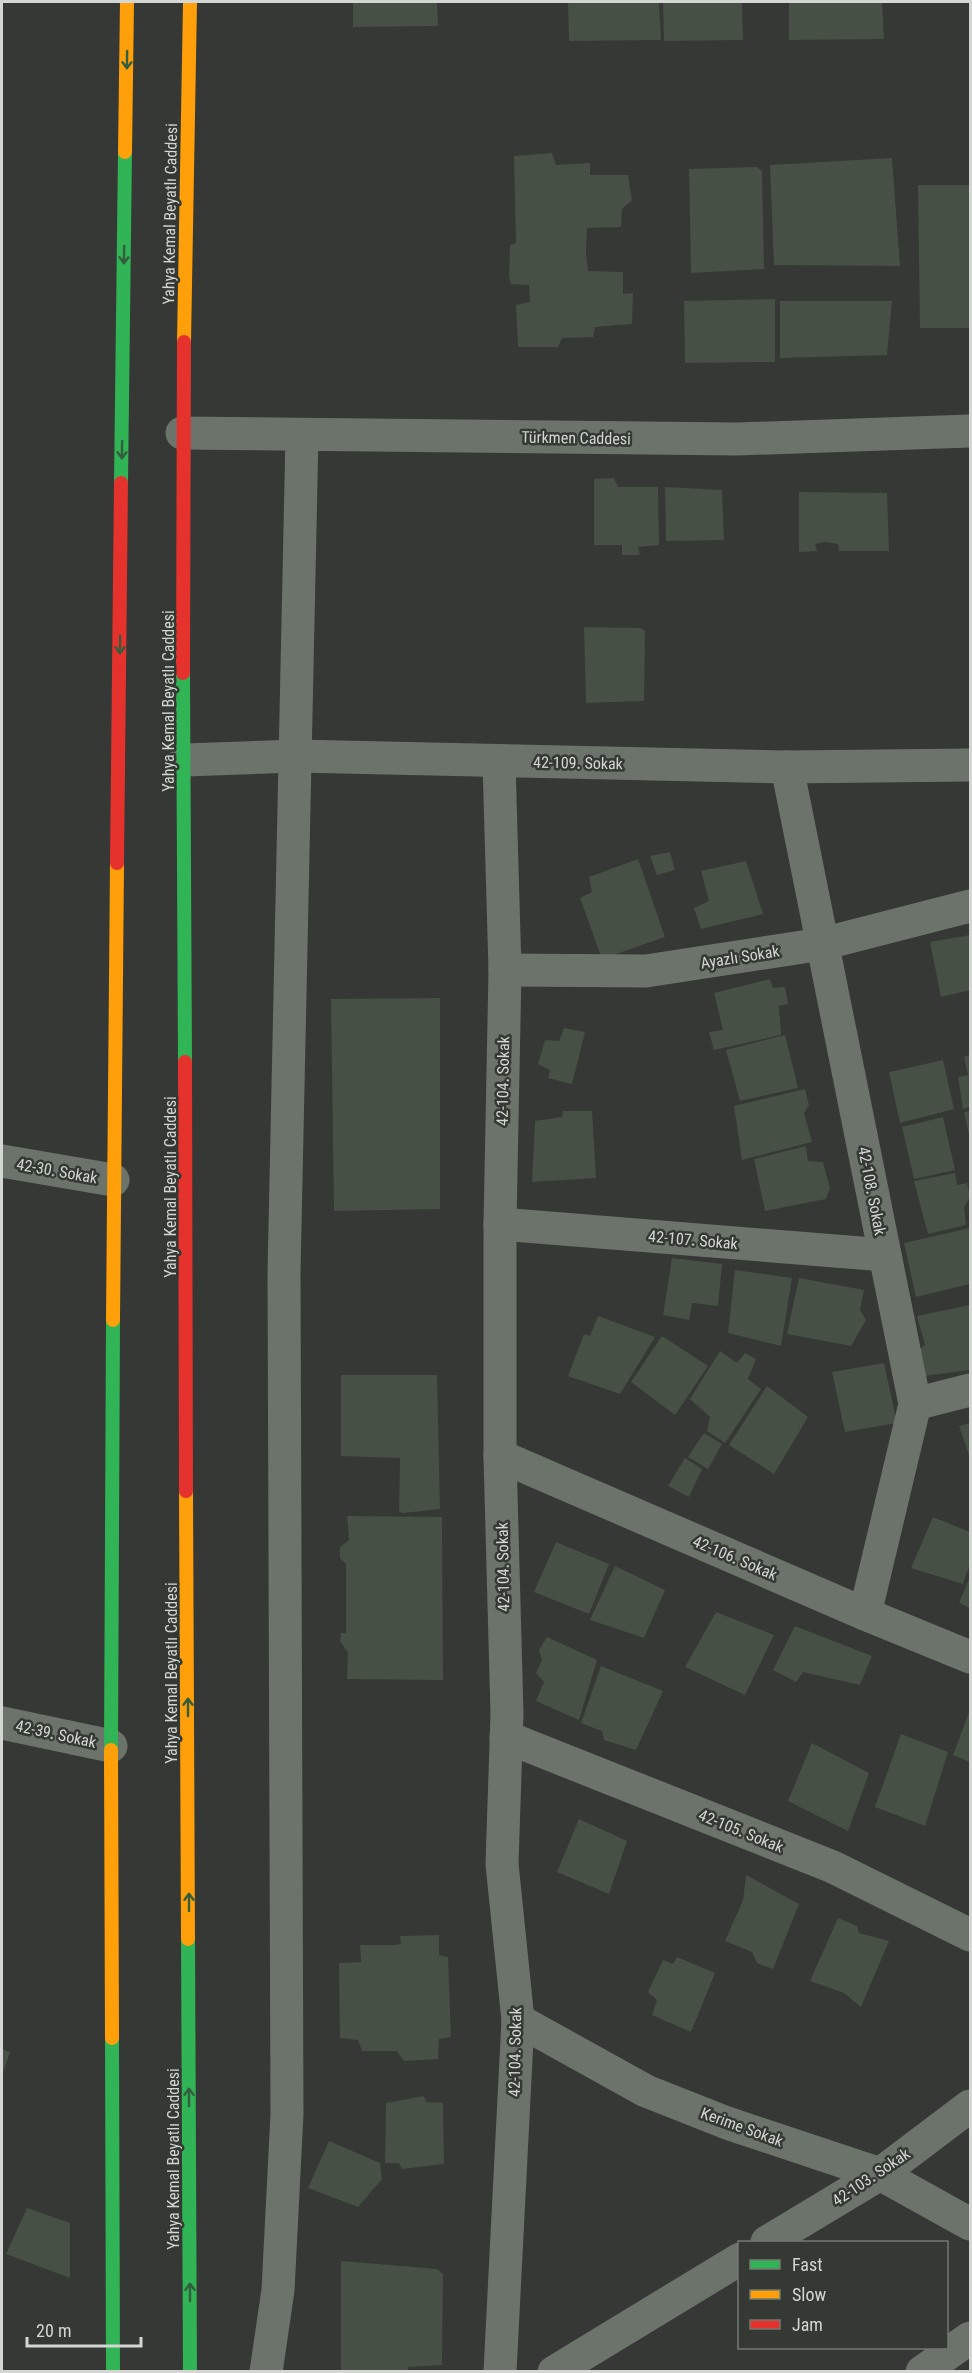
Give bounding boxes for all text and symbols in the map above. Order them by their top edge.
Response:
one-way arrow [121,49,133,69]
street label: Yahya Kemal Beyatlı Caddesi [159,123,181,305]
one-way arrow [118,244,130,264]
street label: Türkmen Caddesi [521,428,631,448]
one-way arrow [116,439,128,459]
street label: Yahya Kemal Beyatlı Caddesi [159,610,178,792]
one-way arrow [114,634,126,654]
street label: 42-109. Sokak [533,753,624,773]
street label: Ayazlı Sokak [699,941,782,973]
street label: 42-104. Sokak [493,1035,513,1126]
street label: Yahya Kemal Beyatlı Caddesi [161,1096,180,1278]
street label: 42-108. Sokak [854,1145,890,1238]
street label: 42-30. Sokak [15,1155,100,1188]
street label: 42-107. Sokak [647,1227,739,1253]
street label: 42-104. Sokak [493,1521,513,1612]
street label: 42-106. Sokak [690,1532,781,1585]
street label: Yahya Kemal Beyatlı Caddesi [162,1582,181,1764]
one-way arrow [182,1698,194,1718]
street label: 42-39. Sokak [14,1716,99,1752]
street label: 42-105. Sokak [696,1805,787,1857]
one-way arrow [183,1893,194,1913]
street label: 42-104. Sokak [505,2006,525,2097]
street label: Yahya Kemal Beyatlı Caddesi [164,2068,183,2250]
one-way arrow [183,2088,195,2108]
street label: Kerime Sokak [698,2103,786,2151]
street label: 42-103. Sokak [828,2144,914,2210]
legend [738,2241,948,2349]
text: Fast [792,2254,823,2275]
one-way arrow [184,2283,196,2303]
text: Slow [792,2284,827,2305]
scale bar [27,2310,141,2348]
text: Jam [792,2314,823,2335]
text: 20 m [36,2320,71,2341]

